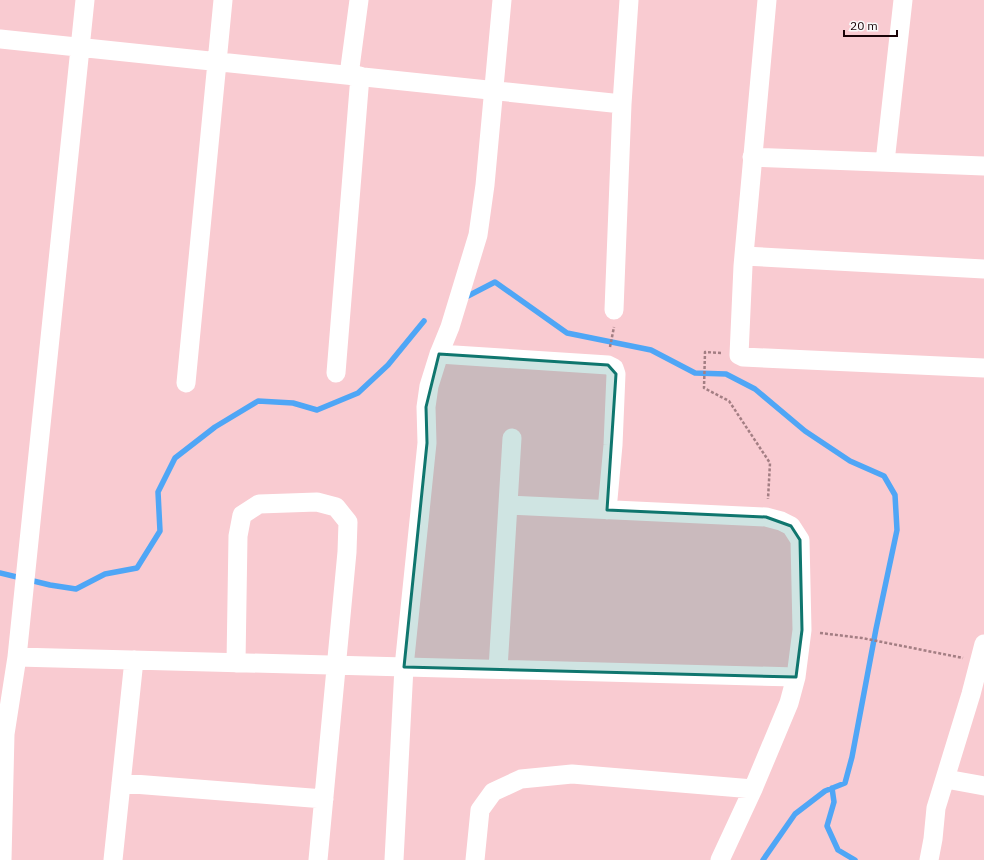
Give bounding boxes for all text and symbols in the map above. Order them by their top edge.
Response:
scale bar [844,12,897,38]
text: 20 m [850,18,878,33]

